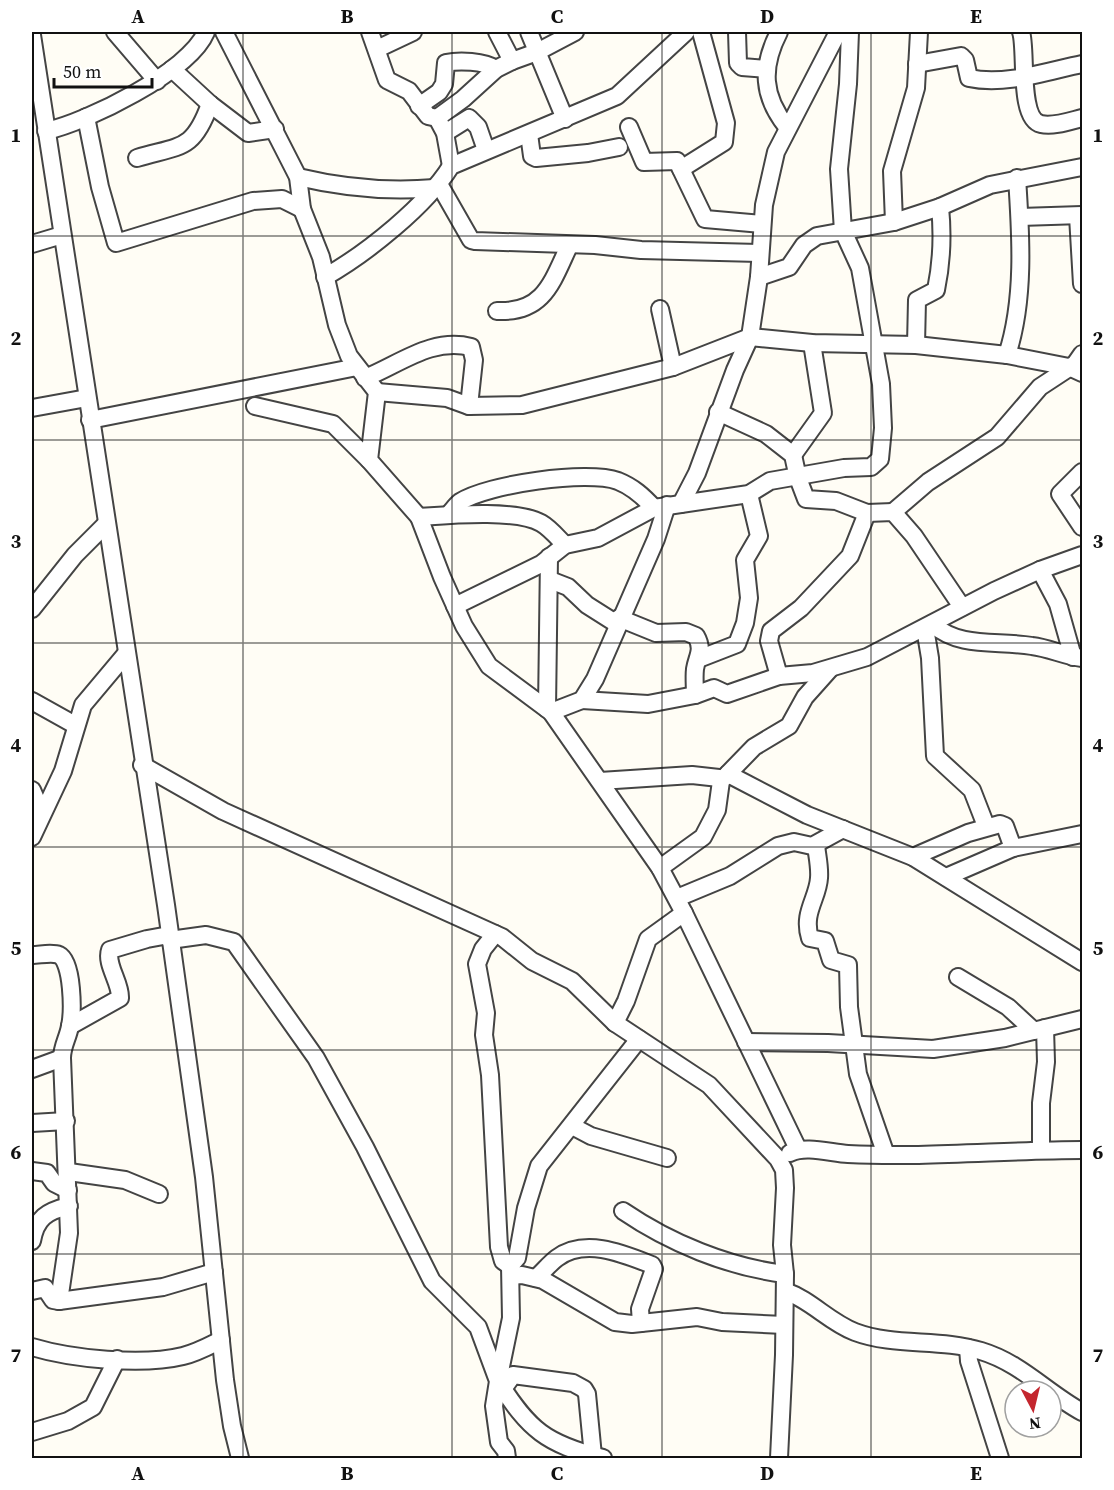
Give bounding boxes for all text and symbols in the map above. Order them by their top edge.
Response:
text: A [131,2,145,30]
text: B [340,2,354,30]
text: C [551,2,563,30]
text: D [760,2,774,30]
text: E [970,2,982,30]
scale bar [54,51,152,89]
text: 50 m [63,59,101,84]
text: 1 [11,121,21,149]
text: 1 [1093,121,1103,149]
text: 2 [11,324,22,352]
text: 2 [1093,324,1104,352]
text: 3 [11,527,22,555]
text: 3 [1093,527,1104,555]
text: 4 [11,731,22,759]
text: 4 [1093,731,1104,759]
text: 5 [11,934,22,962]
text: 5 [1093,934,1104,962]
text: 6 [11,1138,22,1166]
text: 6 [1093,1138,1104,1166]
text: 7 [11,1341,22,1369]
text: 7 [1093,1341,1104,1369]
north arrow [1003,1379,1063,1439]
text: N [1027,1412,1042,1436]
text: A [131,1459,145,1487]
text: B [340,1459,354,1487]
text: C [551,1459,563,1487]
text: D [760,1459,774,1487]
text: E [970,1459,982,1487]

